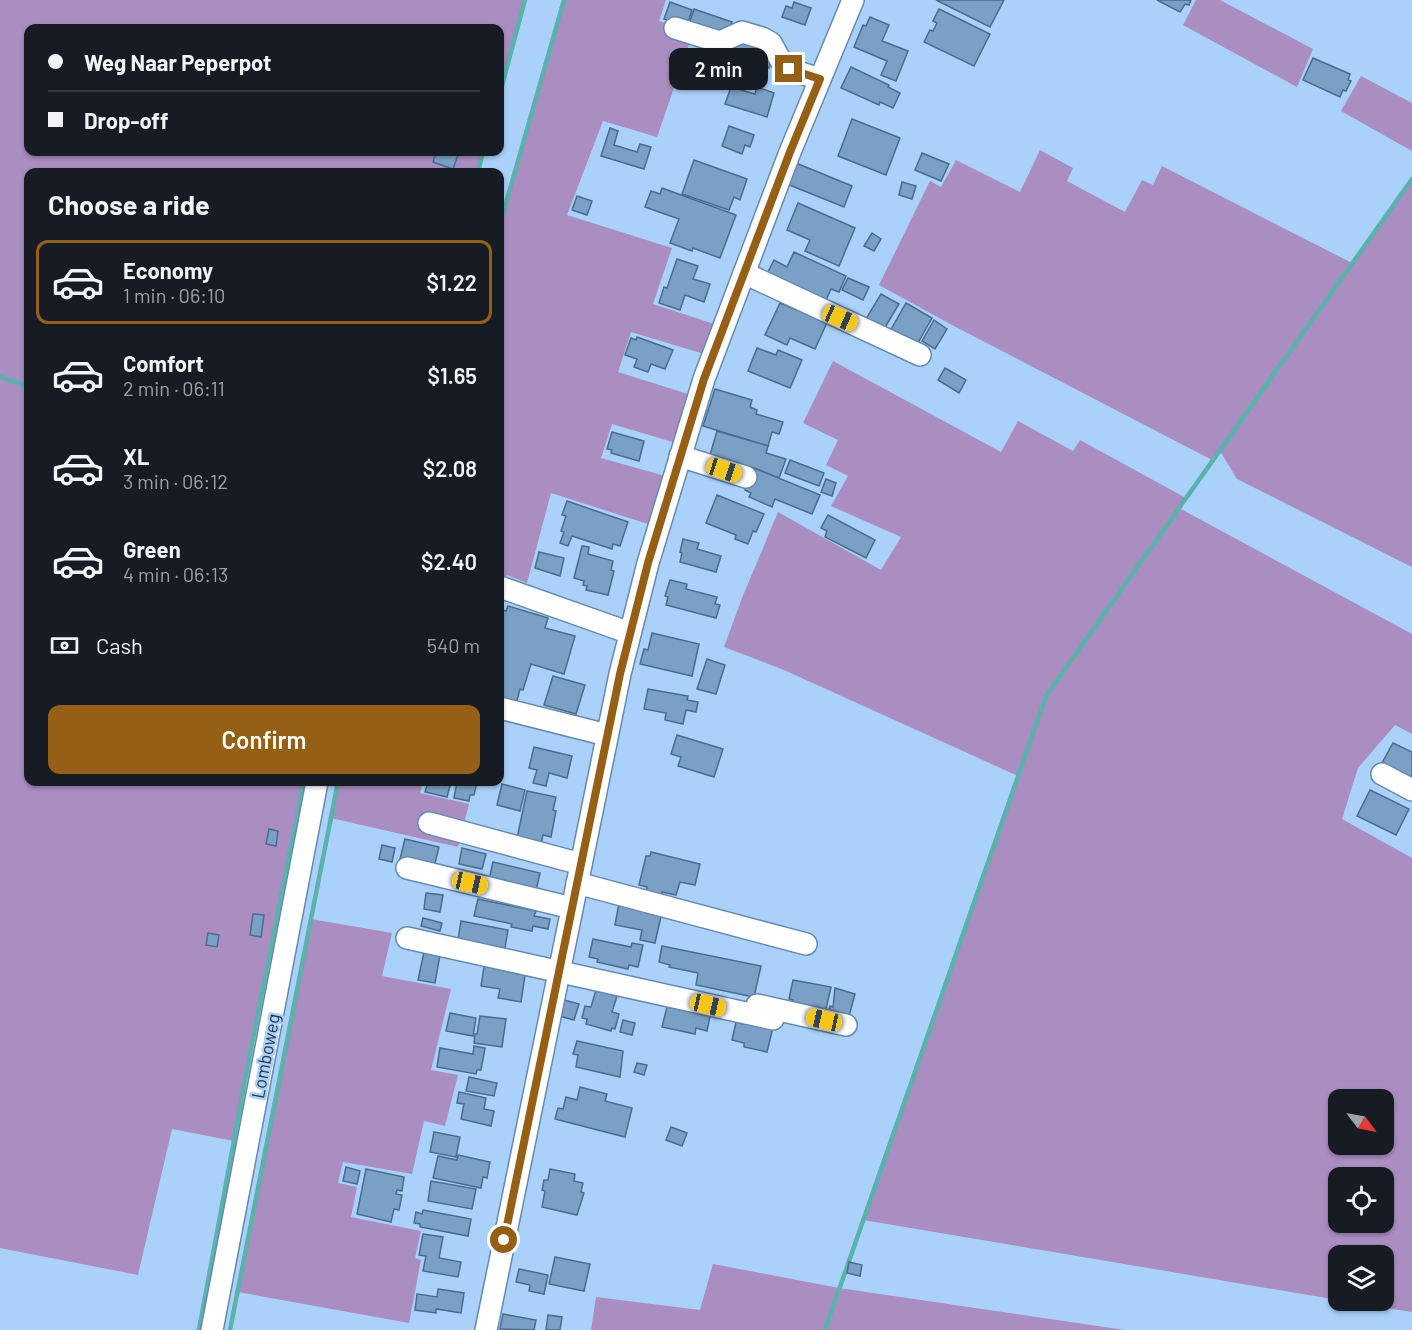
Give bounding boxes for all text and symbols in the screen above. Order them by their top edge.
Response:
callout: 2 min [669,48,768,90]
text: Weg Naar Peperpot [84,49,271,75]
route end [775,55,802,82]
text: 2 min [695,57,742,81]
text: Drop-off [84,107,168,133]
text: Choose a ride [48,188,210,220]
icon: car [51,255,105,309]
text: Economy [123,257,213,283]
text: $1.22 [427,269,477,295]
text: 1 min · 06:10 [123,283,225,307]
car [820,302,860,334]
icon: car [51,348,105,402]
text: Comfort [123,350,204,376]
text: $1.65 [427,362,477,388]
text: 2 min · 06:11 [123,376,225,400]
icon: car [51,441,105,495]
text: XL [123,443,149,469]
text: $2.08 [423,455,477,481]
car [704,456,744,484]
text: 3 min · 06:12 [123,469,228,493]
icon: car [51,534,105,588]
text: Green [123,536,181,562]
text: $2.40 [421,548,477,574]
text: 4 min · 06:13 [123,562,228,586]
icon: cash [48,629,81,662]
text: Cash [96,632,143,658]
text: 540 m [427,633,480,657]
button: Confirm [48,705,480,774]
car [450,870,490,896]
car [688,992,728,1018]
car [804,1007,844,1033]
street label: Lomboweg [246,1012,284,1100]
north arrow [1328,1089,1394,1155]
map controls [1328,1089,1394,1311]
button: locate [1328,1167,1394,1233]
route start [490,1226,517,1253]
button: layers [1328,1245,1394,1311]

